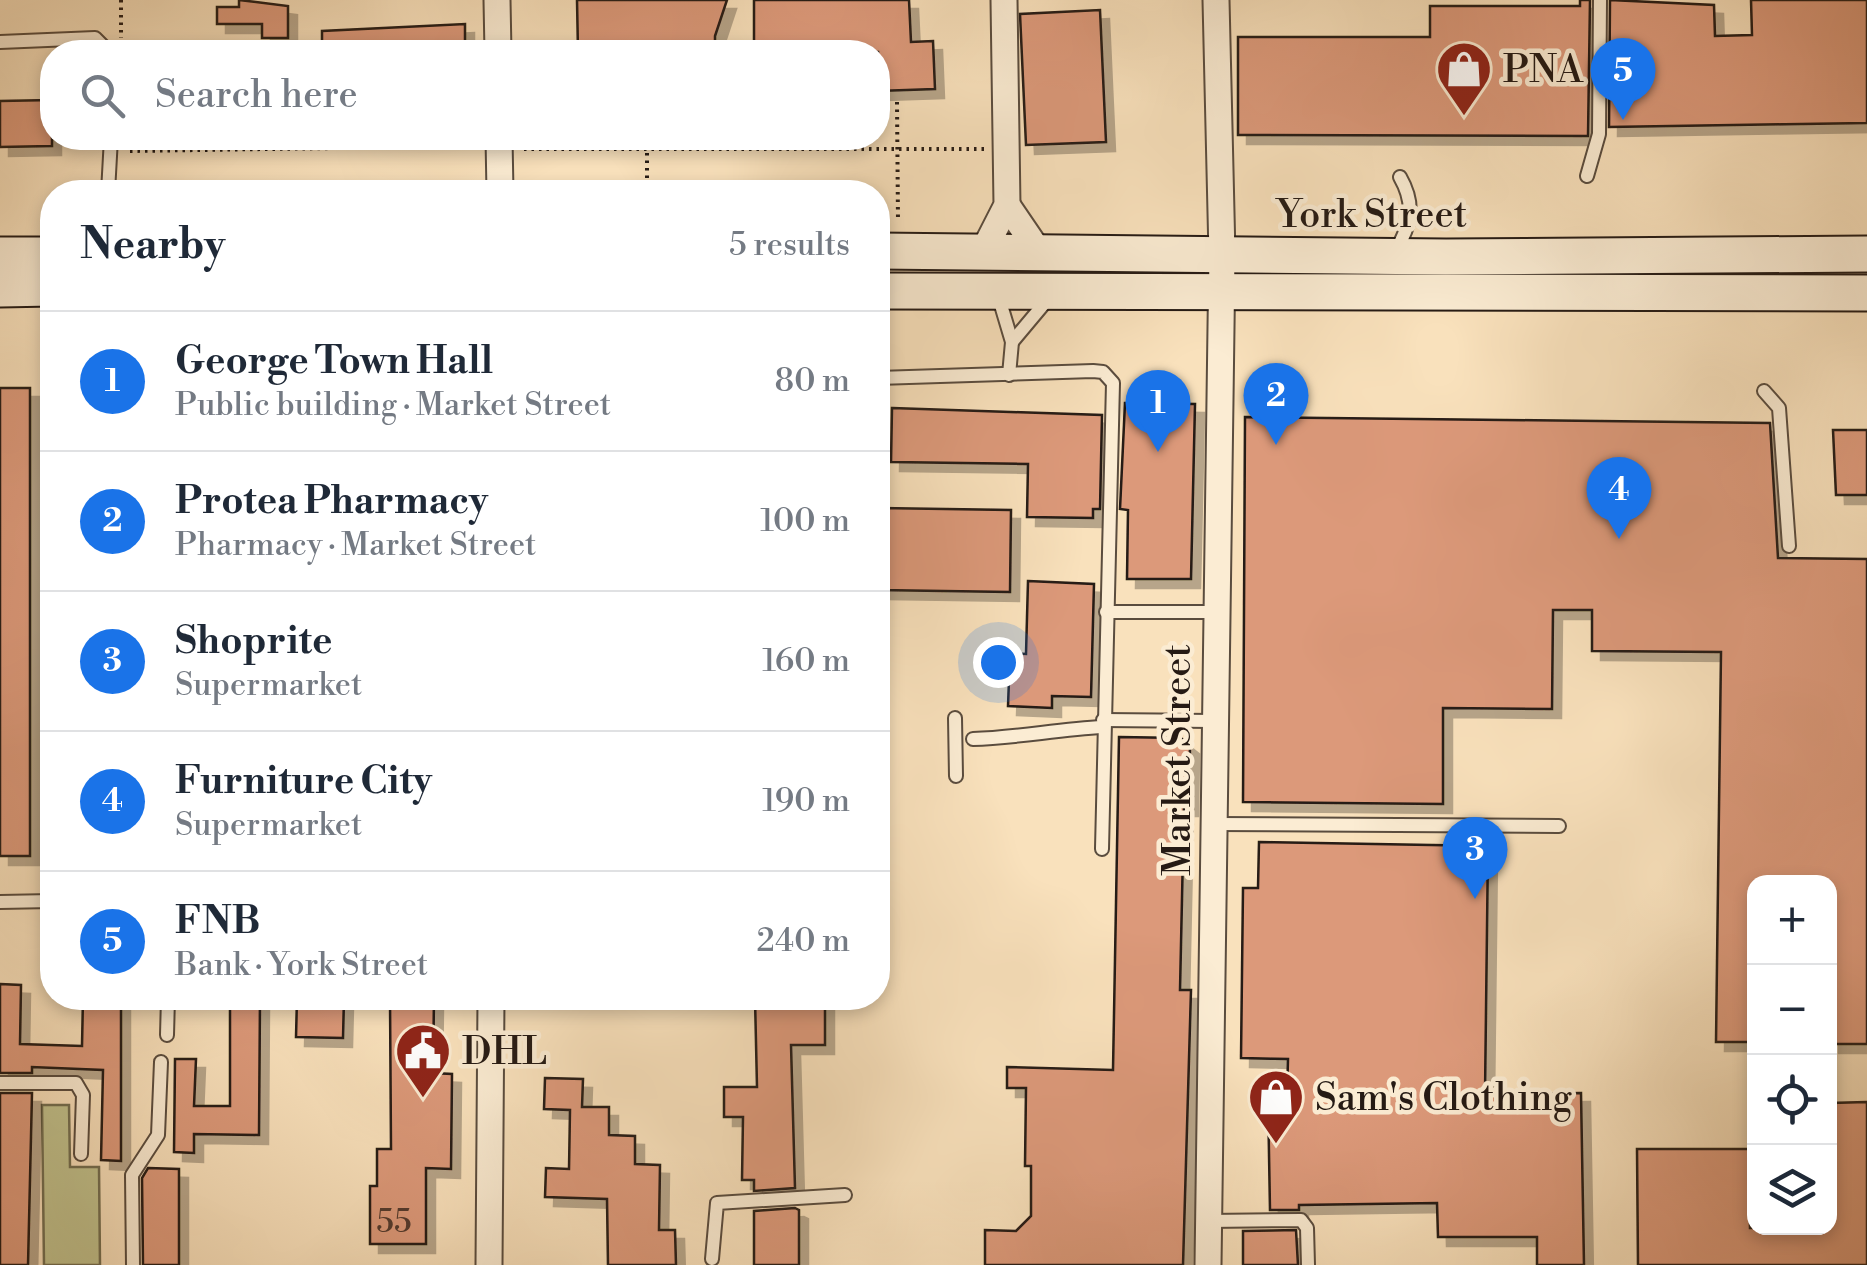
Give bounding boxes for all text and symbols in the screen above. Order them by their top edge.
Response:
pin: 5 [1590,38,1656,120]
shop icon: PNA [1434,39,1494,118]
search box [40,40,890,150]
place label: PNA [1503,47,1584,94]
icon: search [75,68,130,123]
text: Search here [155,72,358,119]
street label: York Street [1275,192,1467,239]
text: Nearby [80,219,225,272]
text: 5 results [729,225,850,265]
text: George Town Hall [175,338,493,385]
text: 1 [105,361,120,401]
text: 80 m [775,361,850,401]
pin: 2 [1244,362,1308,445]
pin: 1 [1126,370,1190,452]
text: Public building · Market Street [175,385,611,425]
pin: 4 [1586,456,1652,539]
text: Protea Pharmacy [175,478,488,525]
text: 2 [102,501,123,541]
text: 100 m [760,501,850,541]
text: Pharmacy · Market Street [175,525,536,565]
text: Shoprite [175,618,332,665]
your location [973,637,1024,688]
text: 3 [103,641,122,681]
text: 160 m [762,641,850,681]
street label: Market Street [1155,644,1202,876]
text: Supermarket [175,665,362,705]
text: Furniture City [175,758,432,805]
text: 4 [102,781,123,821]
text: 190 m [762,781,850,821]
text: Supermarket [175,805,362,845]
pin: 3 [1442,816,1508,899]
map controls [1747,875,1837,1235]
button: + [1747,875,1837,965]
text: FNB [175,898,260,945]
text: 5 [103,921,122,961]
text: 240 m [757,921,850,961]
text: Bank · York Street [175,945,428,985]
button: − [1747,965,1837,1055]
public building icon: DHL [393,1021,453,1100]
place label: DHL [462,1029,547,1076]
button: locate [1747,1055,1837,1145]
shop icon: Sam's Clothing [1246,1067,1306,1146]
place label: Sam's Clothing [1315,1075,1572,1122]
button: layers [1747,1145,1837,1235]
house number: 55 [376,1202,412,1242]

